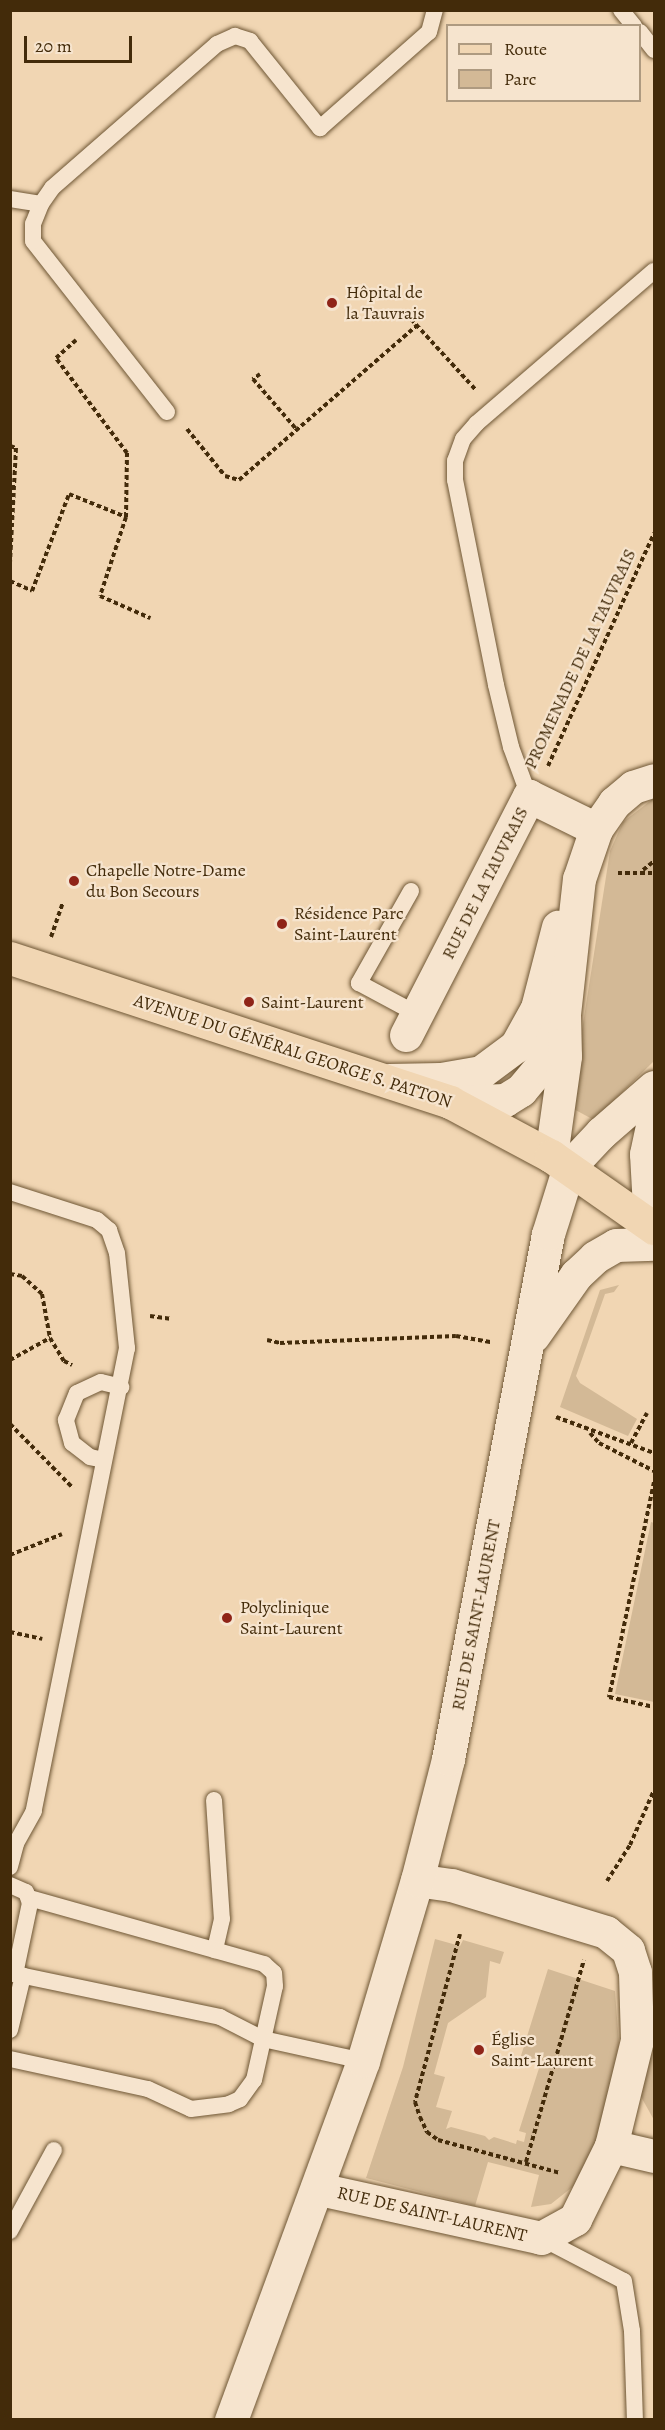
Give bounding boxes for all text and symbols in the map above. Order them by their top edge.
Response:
scale bar [27,24,135,62]
legend [446,24,641,102]
text: 20 m [35,34,72,58]
text: Route [504,37,547,61]
text: Parc [504,67,536,91]
place label: Hôpital de la Tauvrais [346,282,425,324]
marker: Hôpital de la Tauvrais [323,294,341,312]
street label: PROMENADE DE LA TAUVRAIS [519,546,641,772]
street label: RUE DE LA TAUVRAIS [437,803,533,963]
place label: Chapelle Notre-Dame du Bon Secours [86,860,246,902]
marker: Chapelle Notre-Dame du Bon Secours [67,874,81,888]
place label: Résidence Parc Saint-Laurent [294,903,404,946]
marker: Résidence Parc Saint-Laurent [275,917,289,931]
street label: AVENUE DU GÉNÉRAL GEORGE S. PATTON [131,989,455,1113]
place label: Saint-Laurent [261,991,364,1013]
marker: Saint-Laurent [242,995,256,1009]
street label: RUE DE SAINT-LAURENT [447,1518,505,1712]
place label: Polyclinique Saint-Laurent [240,1597,343,1640]
marker: Polyclinique Saint-Laurent [218,1609,236,1627]
place label: Église Saint-Laurent [491,2029,594,2072]
marker: Église Saint-Laurent [472,2043,486,2057]
street label: RUE DE SAINT-LAURENT [335,2182,529,2246]

